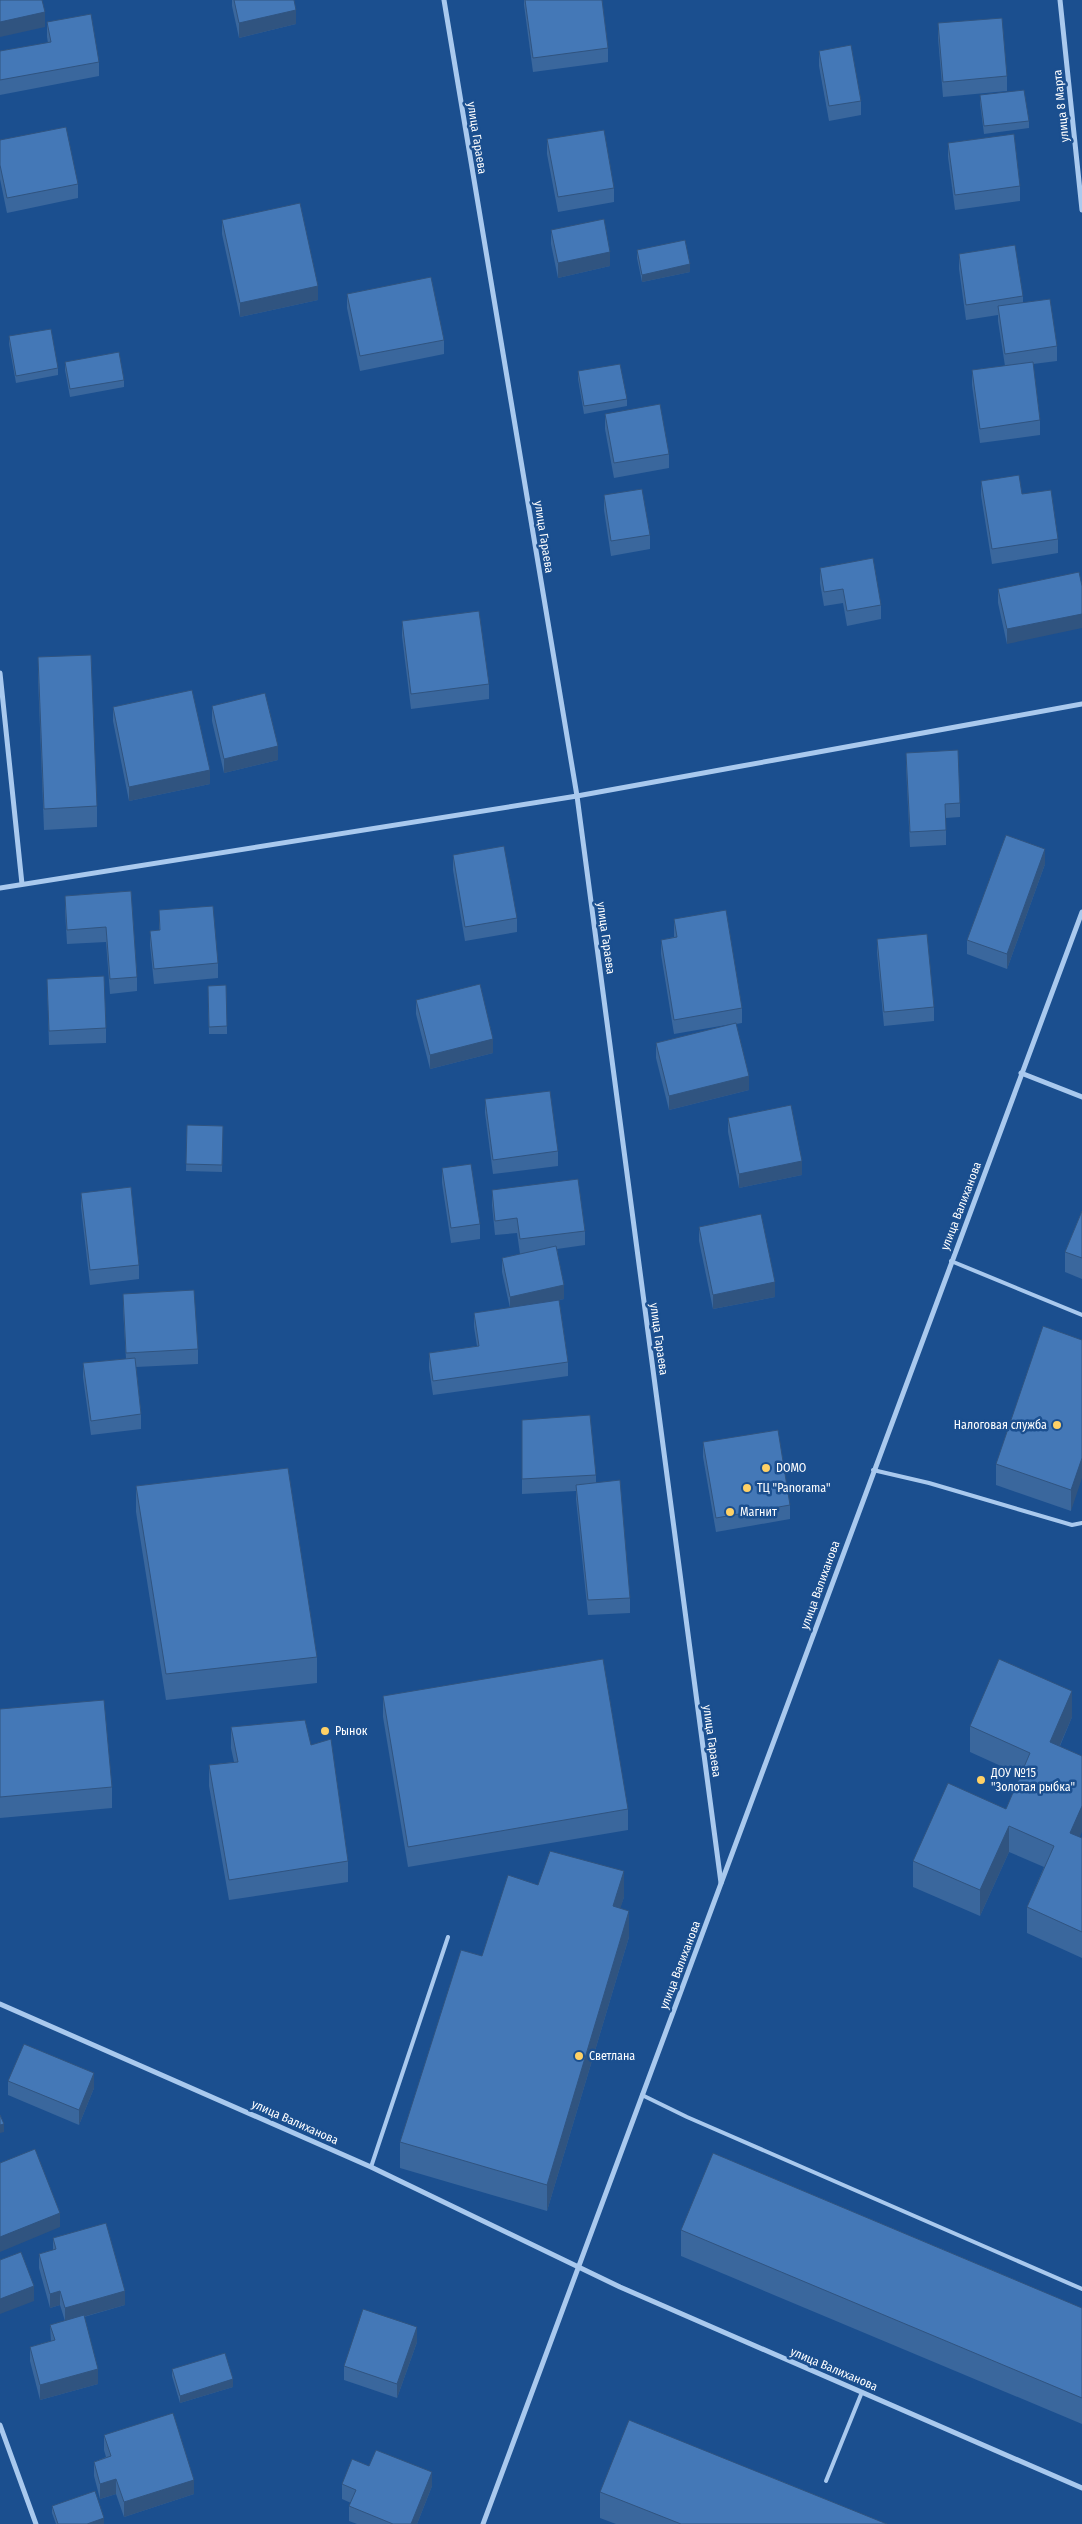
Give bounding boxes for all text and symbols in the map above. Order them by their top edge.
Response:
street label: улица 8 Марта [1050,69,1072,143]
street label: улица Гараева [464,101,490,175]
street label: улица Гараева [531,500,557,574]
street label: улица Гараева [594,901,618,975]
street label: улица Валиханова [938,1160,984,1252]
street label: улица Гараева [647,1302,671,1376]
place label: Налоговая служба [954,1418,1047,1432]
marker: Налоговая служба [1051,1419,1063,1431]
place label: DOMO [776,1461,806,1475]
marker: DOMO [760,1462,772,1474]
place label: ТЦ "Panorama" [757,1481,831,1495]
marker: ТЦ "Panorama" [741,1482,753,1494]
place label: Магнит [740,1505,777,1519]
marker: Магнит [724,1506,736,1518]
street label: улица Валиханова [797,1539,843,1631]
street label: улица Гараева [700,1704,724,1778]
place label: Рынок [335,1724,368,1738]
marker: Рынок [319,1725,331,1737]
place label: ДОУ №15 "Золотая рыбка" [990,1766,1075,1794]
marker: ДОУ №15 "Золотая рыбка" [975,1774,987,1786]
street label: улица Валиханова [657,1919,703,2011]
place label: Светлана [589,2049,635,2063]
marker: Светлана [573,2050,585,2062]
street label: улица Валиханова [249,2097,341,2147]
street label: улица Валиханова [788,2344,880,2394]

